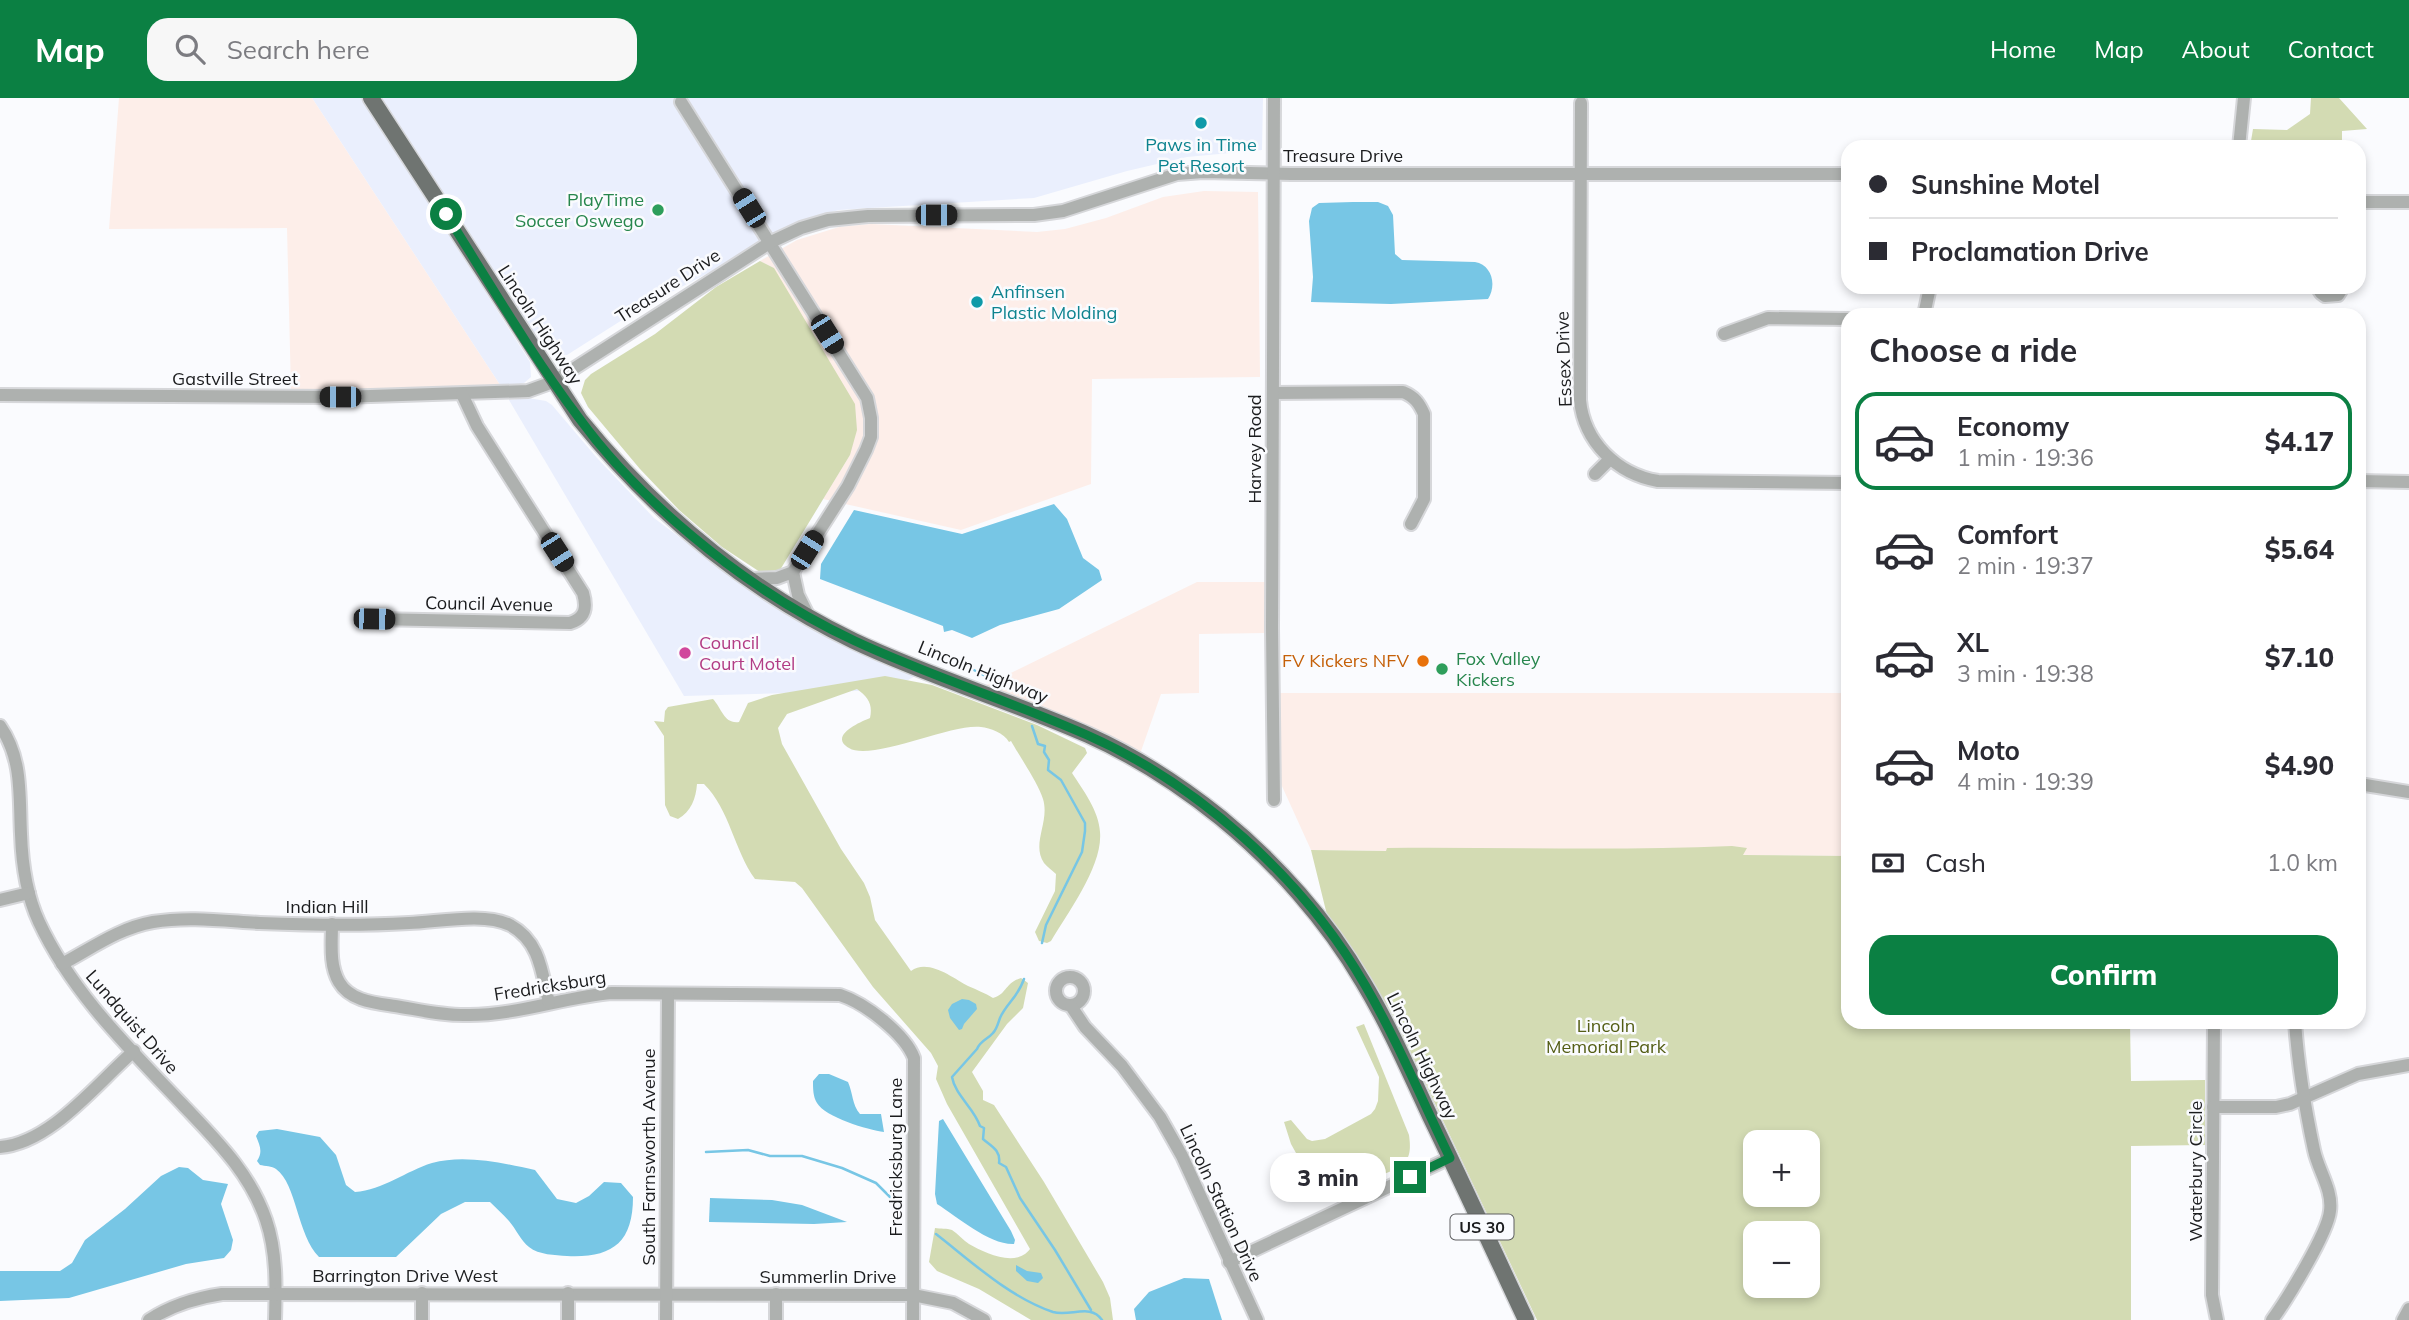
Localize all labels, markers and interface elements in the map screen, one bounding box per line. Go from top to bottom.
search box [147,18,637,81]
text: Map [35,29,105,70]
icon: search [171,30,209,68]
text: Search here [227,33,370,66]
text: Home [1990,34,2056,64]
text: Map [2094,34,2144,64]
text: About [2182,34,2250,64]
text: Contact [2288,34,2374,64]
marker: Paws in Time Pet Resort [1193,115,1209,131]
place label: Paws in Time Pet Resort [1145,133,1257,177]
street label: Treasure Drive [1283,144,1403,167]
text: Sunshine Motel [1911,168,2100,201]
car [729,185,770,231]
place label: PlayTime Soccer Oswego [515,188,644,232]
route start [430,198,462,230]
marker: PlayTime Soccer Oswego [650,202,666,218]
car [916,205,958,226]
text: Proclamation Drive [1911,235,2149,268]
street label: Treasure Drive [611,243,724,328]
street label: Lincoln Highway [493,260,588,389]
place label: Anfinsen Plastic Molding [991,280,1117,324]
marker: Anfinsen Plastic Molding [969,294,985,310]
car [807,311,848,357]
street label: Essex Drive [1550,311,1577,407]
text: Choose a ride [1869,330,2077,370]
street label: Gastville Street [172,367,298,390]
car [320,387,362,408]
street label: Harvey Road [1243,394,1266,504]
icon: car [1873,410,1936,473]
text: Economy [1957,410,2069,443]
text: $4.17 [2265,425,2334,458]
text: 1 min · 19:36 [1957,443,2094,472]
icon: car [1873,518,1936,581]
text: Comfort [1957,518,2058,551]
car [787,527,828,573]
car [537,529,578,575]
text: $5.64 [2265,533,2334,566]
text: 2 min · 19:37 [1957,551,2094,580]
street label: Council Avenue [425,591,553,616]
car [353,608,396,630]
icon: car [1873,626,1936,689]
text: XL [1957,626,1989,659]
place label: Council Court Motel [699,631,795,675]
street label: Lincoln Highway [915,635,1052,708]
text: $7.10 [2265,641,2334,674]
marker: Council Court Motel [677,645,693,661]
place label: Fox Valley Kickers [1456,647,1541,691]
place label: FV Kickers NFV [1282,649,1409,672]
marker: FV Kickers NFV [1415,653,1431,669]
text: 3 min · 19:38 [1957,659,2094,688]
marker: Fox Valley Kickers [1434,661,1450,677]
icon: car [1873,734,1936,797]
text: Moto [1957,734,2020,767]
text: $4.90 [2265,749,2334,782]
text: 4 min · 19:39 [1957,767,2094,796]
icon: cash [1869,844,1907,882]
text: Cash [1925,846,1986,879]
text: 1.0 km [2267,848,2338,877]
street label: Indian Hill [286,895,368,918]
button: Confirm [1869,935,2338,1015]
street label: Lundquist Drive [81,965,184,1078]
street label: Fredricksburg [492,965,608,1006]
street label: Lincoln Highway [1382,989,1463,1123]
park label: Lincoln Memorial Park [1546,1014,1667,1058]
street label: South Farnsworth Avenue [637,1049,660,1265]
street label: Fredricksburg Lane [884,1078,907,1236]
street label: Waterbury Circle [2184,1101,2207,1241]
street label: Lincoln Station Drive [1175,1120,1268,1285]
map controls [1743,1130,1820,1298]
button: + [1743,1130,1820,1207]
callout: 3 min [1270,1152,1386,1202]
route end [1394,1161,1426,1193]
text: 3 min [1297,1163,1359,1192]
road number: US 30 [1450,1214,1514,1240]
button: − [1743,1221,1820,1298]
street label: Barrington Drive West [312,1264,498,1287]
street label: Summerlin Drive [760,1265,896,1288]

